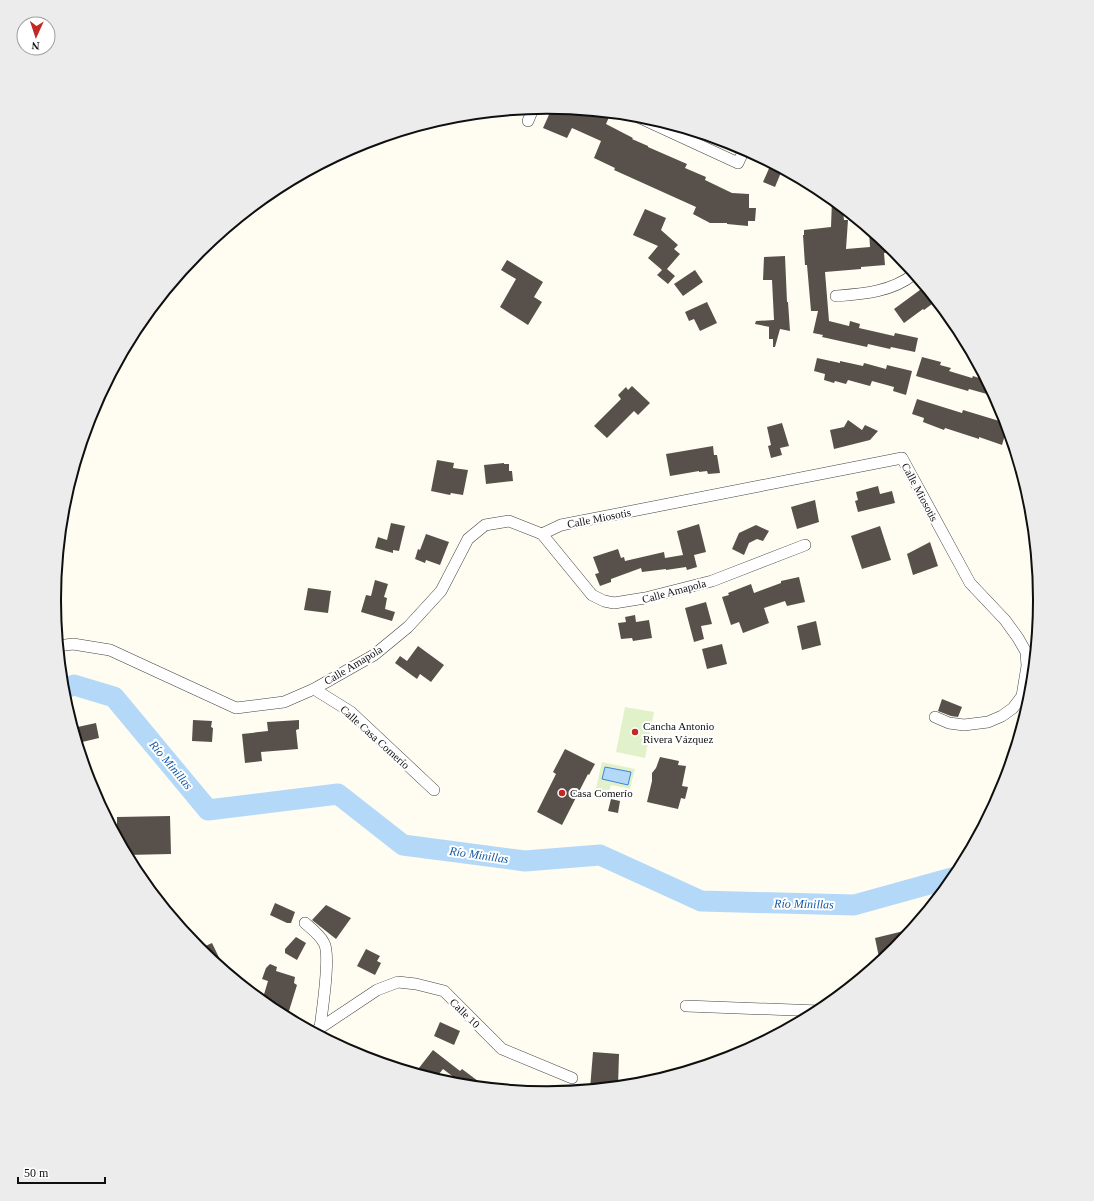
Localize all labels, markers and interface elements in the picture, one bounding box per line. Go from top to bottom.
north arrow [16,16,56,56]
text: N [31,40,40,52]
street label: Calle Miosotis [900,461,940,523]
street label: Calle Miosotis [566,506,632,530]
street label: Calle Amapola [641,577,707,605]
street label: Calle Amapola [322,643,384,687]
street label: Calle Casa Comerío [338,703,412,771]
place label: Cancha Antonio Rivera Vázquez [643,720,715,745]
marker: Cancha Antonio Rivera Vázquez [630,727,640,737]
water label: Río Minillas [146,737,196,793]
place label: Casa Comerío [570,787,633,799]
marker: Casa Comerío [557,788,567,798]
water label: Río Minillas [447,844,510,866]
water label: Río Minillas [773,896,834,912]
street label: Calle 10 [448,996,483,1031]
scale bar [18,1159,105,1185]
text: 50 m [24,1166,49,1180]

